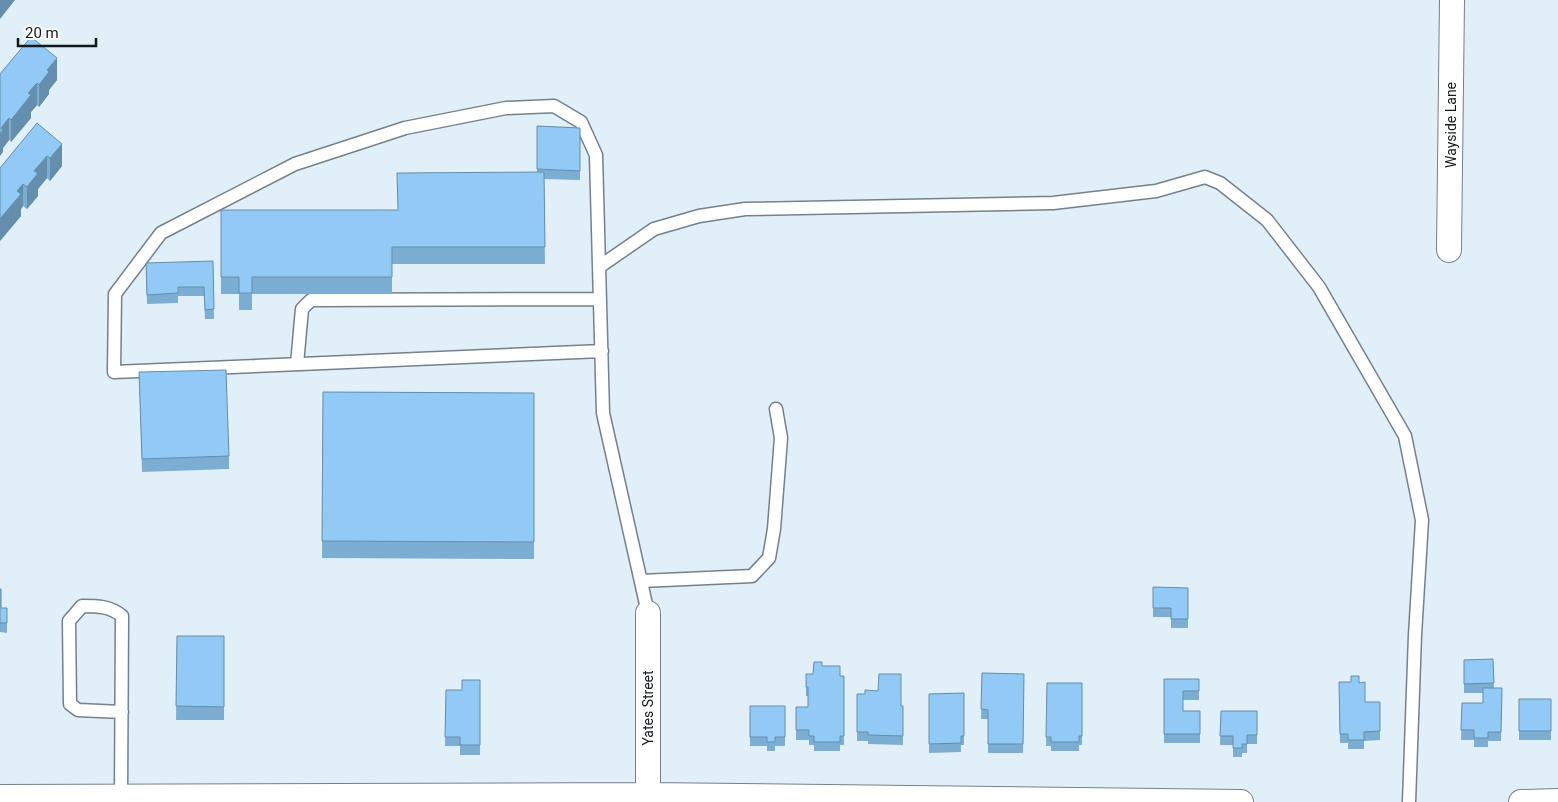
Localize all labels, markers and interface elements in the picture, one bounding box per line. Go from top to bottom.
scale bar [18,15,95,47]
text: 20 m [25,24,59,42]
street label: Wayside Lane [1443,82,1459,168]
street label: Yates Street [640,670,656,746]

